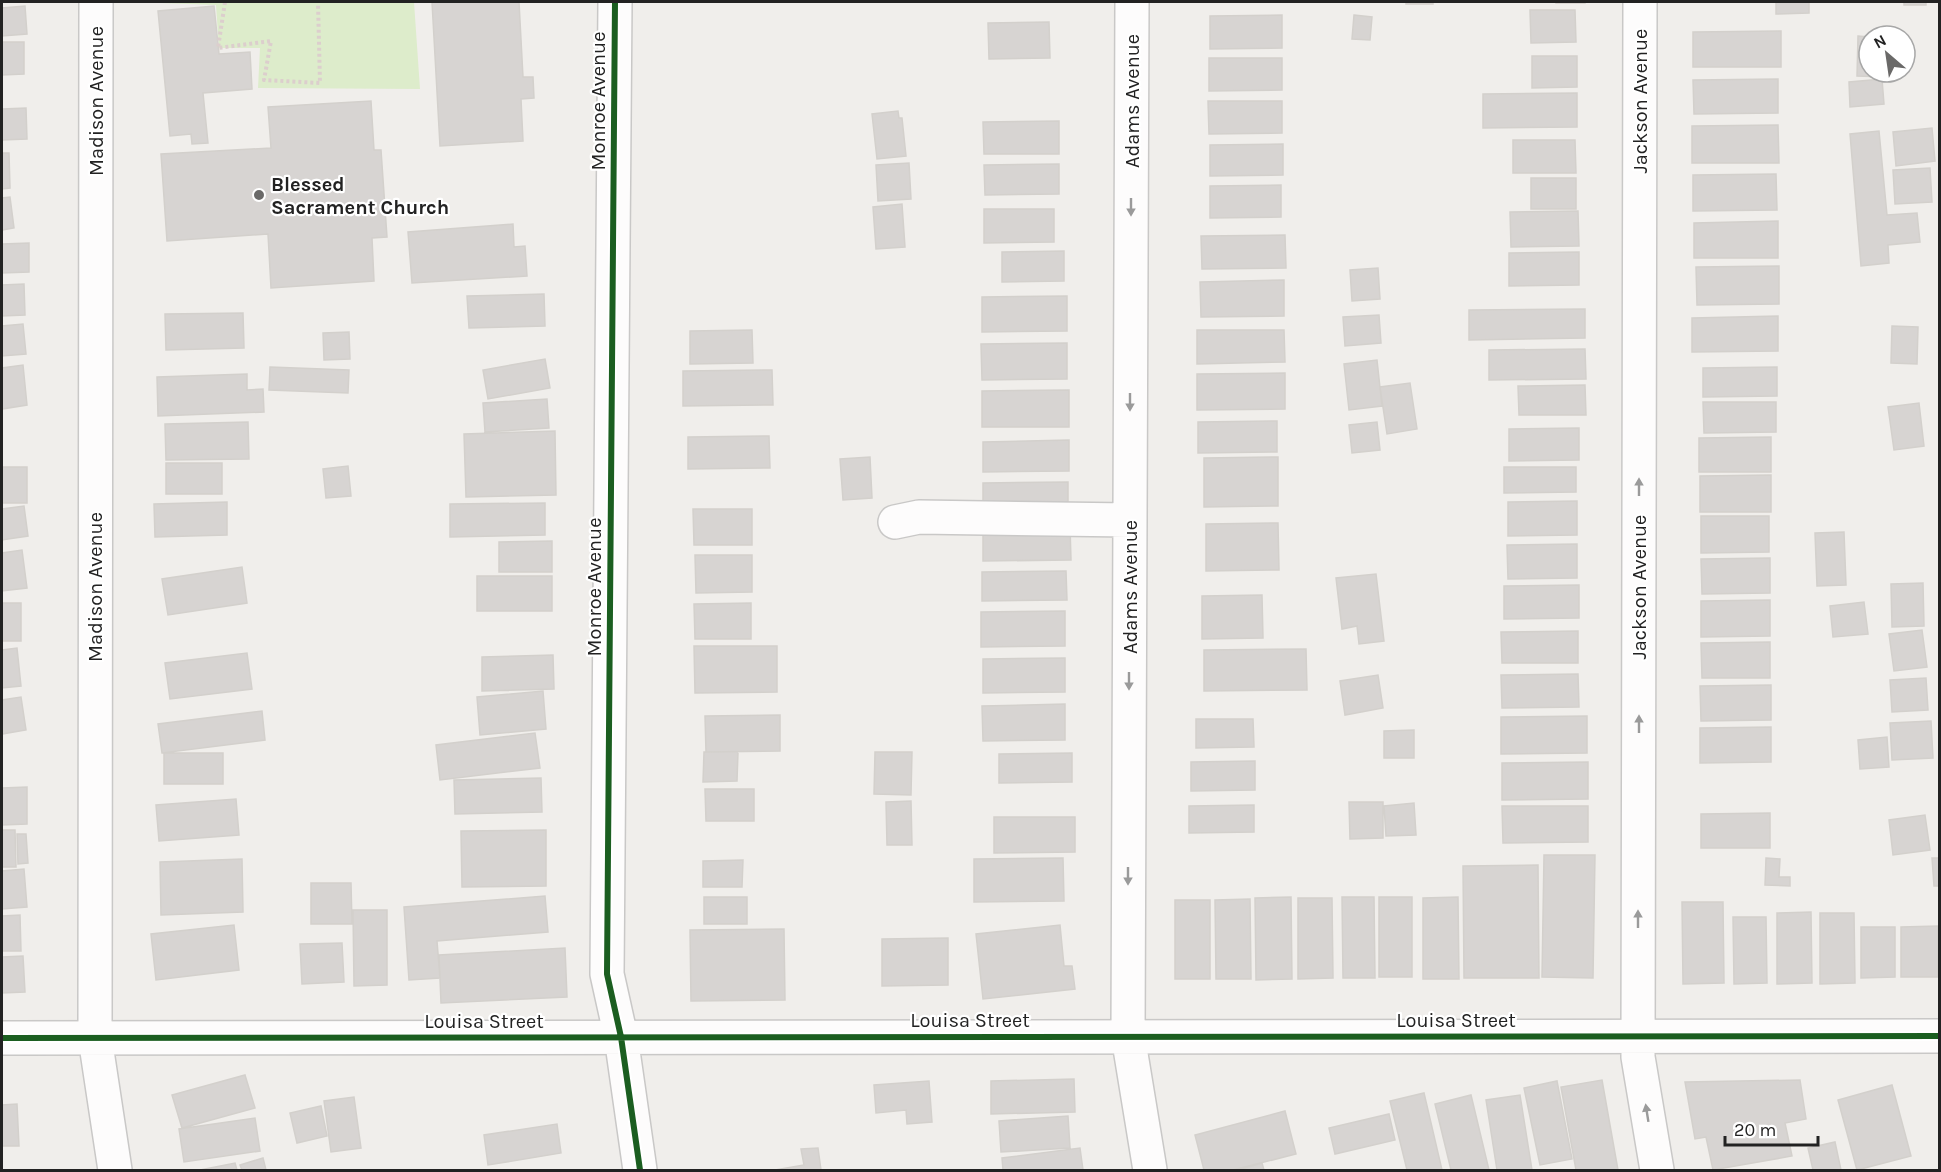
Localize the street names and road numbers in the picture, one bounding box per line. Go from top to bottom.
street label: Madison Avenue [85,26,108,176]
street label: Jackson Avenue [1629,29,1652,173]
street label: Monroe Avenue [587,32,610,170]
street label: Adams Avenue [1121,34,1144,168]
street label: Madison Avenue [84,512,107,662]
street label: Jackson Avenue [1628,515,1651,659]
street label: Monroe Avenue [583,518,606,656]
street label: Adams Avenue [1119,520,1142,654]
street label: Louisa Street [910,1009,1030,1032]
street label: Louisa Street [1396,1009,1516,1032]
street label: Louisa Street [424,1010,544,1033]

